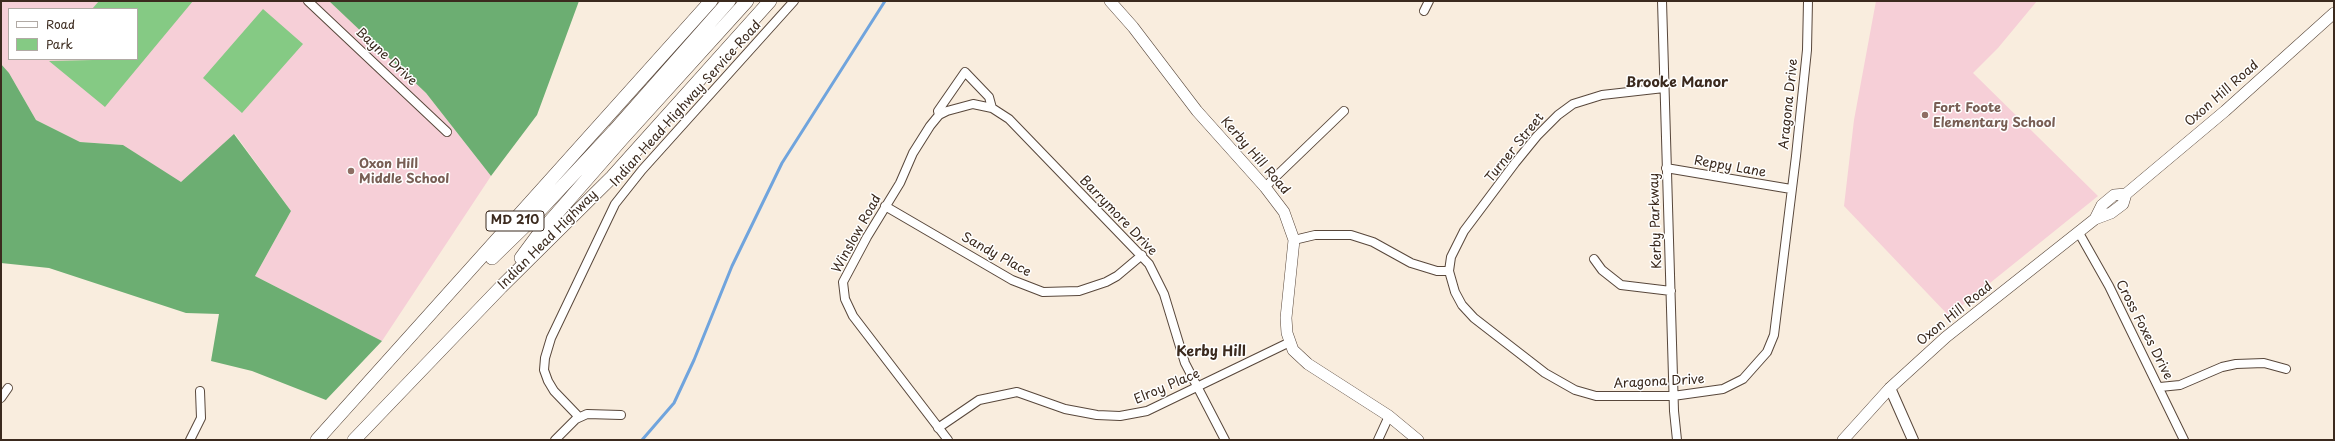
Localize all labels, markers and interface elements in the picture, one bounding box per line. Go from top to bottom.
legend [8,8,138,60]
text: Road [46,15,75,33]
street label: Indian Head Highway Service Road [607,18,765,190]
street label: Bayne Drive [352,25,420,89]
text: Park [46,35,73,53]
street label: Aragona Drive [1776,58,1802,150]
street label: Oxon Hill Road [2182,58,2262,130]
district label: Brooke Manor [1626,75,1728,91]
place label: Fort Foote Elementary School [1933,100,2055,131]
street label: Turner Street [1482,110,1548,186]
marker: Fort Foote Elementary School [1920,110,1930,120]
street label: Kerby Hill Road [1217,114,1293,198]
street label: Reppy Lane [1693,153,1767,181]
place label: Oxon Hill Middle School [359,156,449,187]
marker: Oxon Hill Middle School [346,166,356,176]
street label: Barrymore Drive [1076,173,1160,259]
street label: Kerby Parkway [1647,173,1665,269]
street label: Indian Head Highway [495,187,601,293]
street label: Winslow Road [829,192,885,276]
road number: MD 210 [486,211,544,231]
street label: Sandy Place [959,230,1033,280]
street label: Cross Foxes Drive [2112,278,2176,382]
street label: Oxon Hill Road [1914,279,1996,349]
district label: Kerby Hill [1176,344,1246,360]
street label: Elroy Place [1132,366,1202,408]
street label: Aragona Drive [1613,372,1705,392]

